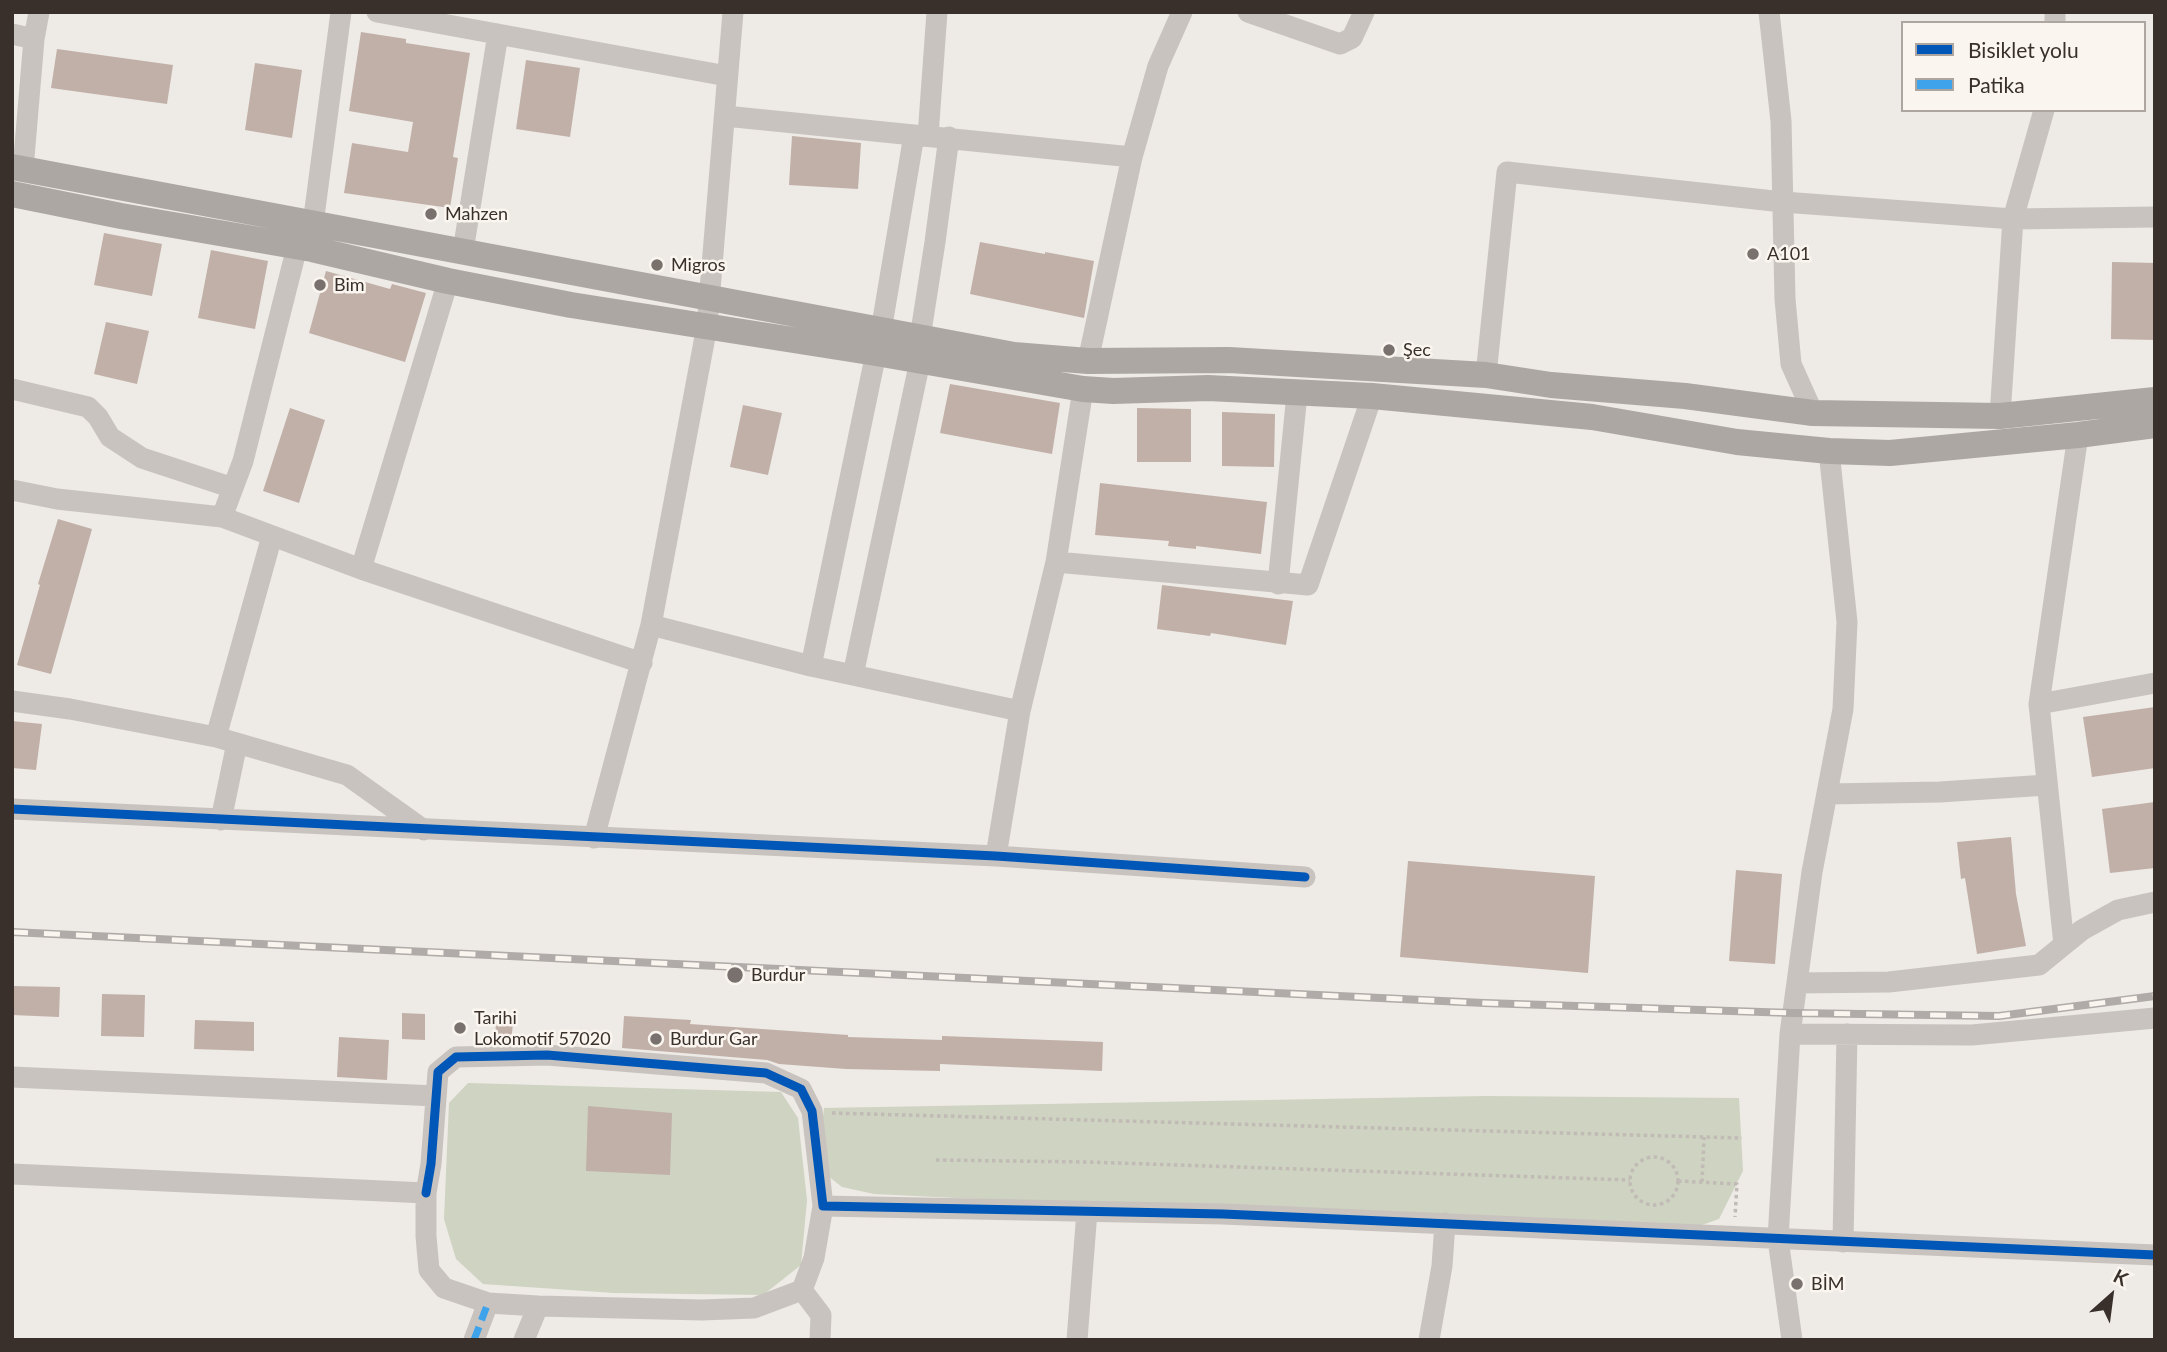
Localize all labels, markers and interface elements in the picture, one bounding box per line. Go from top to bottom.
legend [1901,21,2146,112]
text: Bisiklet yolu [1968,37,2079,62]
text: Patika [1968,72,2025,97]
place label: Mahzen [445,203,508,225]
marker: Mahzen [423,206,439,222]
place label: A101 [1767,243,1811,265]
marker: A101 [1745,246,1761,262]
place label: Migros [671,254,725,276]
marker: Migros [649,257,665,273]
place label: Bim [334,274,365,296]
marker: Bim [312,277,328,293]
place label: Şec [1403,339,1431,361]
marker: Şec [1381,342,1397,358]
place label: Burdur [751,964,805,986]
marker: Burdur [725,965,745,985]
place label: Tarihi Lokomotif 57020 [474,1007,611,1050]
marker: Tarihi Lokomotif 57020 [452,1020,468,1036]
place label: Burdur Gar [670,1028,758,1050]
marker: Burdur Gar [648,1031,664,1047]
north arrow [2076,1261,2146,1331]
text: K [2110,1264,2132,1290]
place label: BİM [1811,1273,1844,1295]
marker: BİM [1789,1276,1805,1292]

